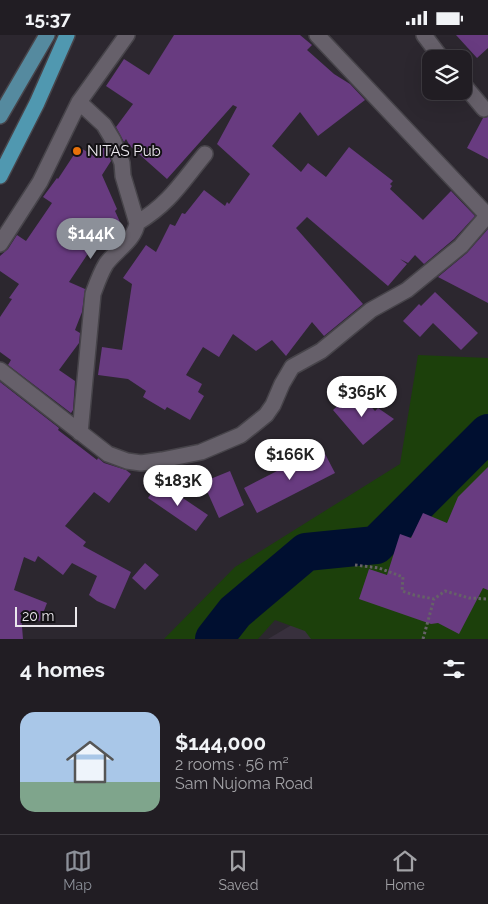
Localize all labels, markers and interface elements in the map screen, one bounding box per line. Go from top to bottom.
text: 15:37 [25,7,71,29]
map controls [422,50,472,100]
button: layers [422,50,472,100]
place label: NITAS Pub [87,142,161,160]
marker: NITAS Pub [71,145,83,157]
pin: $144K [56,217,126,260]
text: $144K [67,224,115,243]
pin: $365K [327,375,397,418]
text: $365K [338,382,386,401]
pin: $166K [255,439,325,481]
text: $166K [266,445,314,464]
pin: $183K [143,465,213,507]
text: $183K [154,471,202,490]
scale bar [15,604,78,627]
text: 20 m [22,608,54,624]
icon: filters [440,655,468,683]
text: 4 homes [20,657,105,682]
text: $144,000 [175,730,266,755]
icon: home [60,732,120,792]
text: 2 rooms · 56 m² [175,755,289,774]
text: Sam Nujoma Road [175,774,313,793]
tab: Map [63,847,92,893]
tab: Saved [218,847,258,893]
tab: Home [385,847,425,893]

